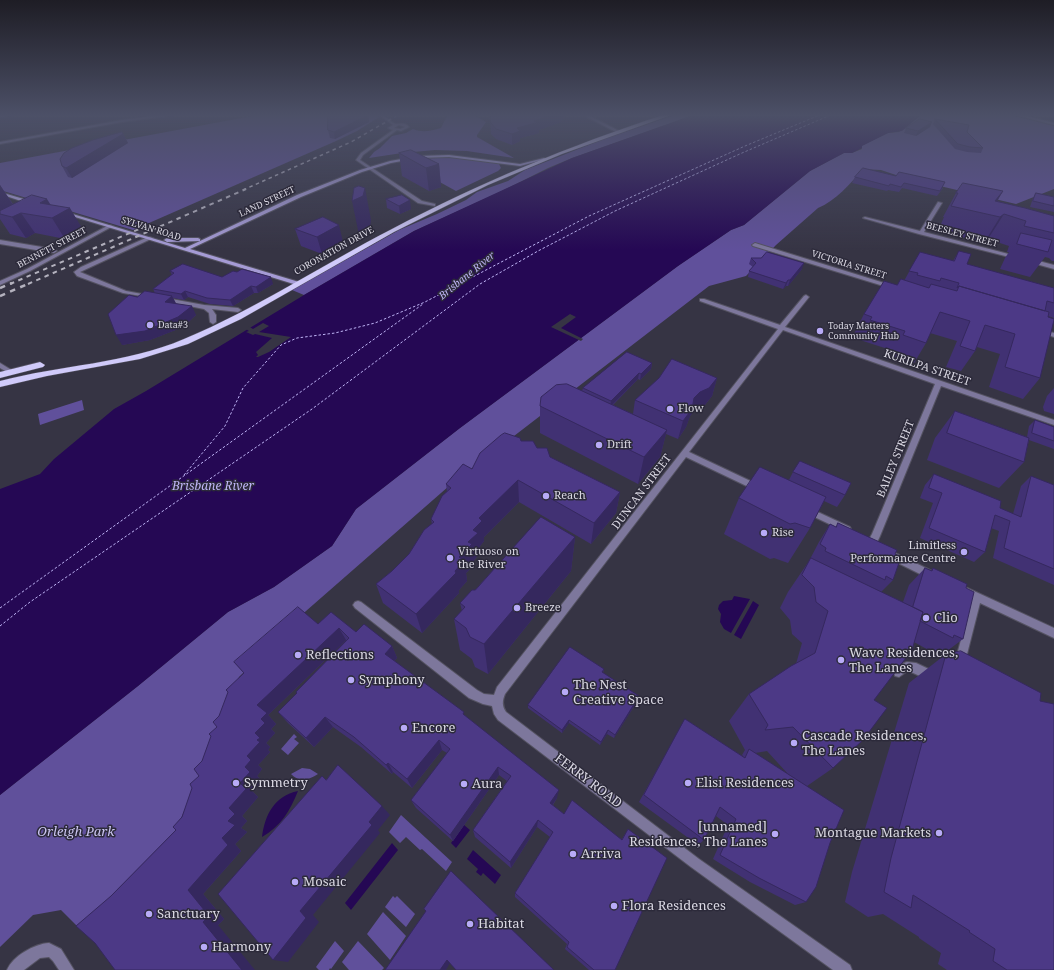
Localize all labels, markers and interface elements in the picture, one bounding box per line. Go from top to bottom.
street label: LAND STREET [237,184,297,220]
street label: SYLVAN ROAD [120,215,182,243]
street label: BEESLEY STREET [925,220,999,250]
street label: BENNETT STREET [15,225,89,271]
street label: CORONATION DRIVE [292,225,376,277]
street label: VICTORIA STREET [810,248,888,282]
water label: Brisbane River [437,250,497,302]
marker: Data#3 [145,320,155,330]
place label: Data#3 [158,320,188,330]
place label: Today Matters Community Hub [828,321,899,342]
marker: Today Matters Community Hub [815,326,825,336]
street label: KURILPA STREET [882,347,972,389]
place label: Flow [678,402,704,416]
marker: Flow [665,404,675,414]
street label: BAILEY STREET [874,418,918,500]
place label: Drift [607,438,632,452]
marker: Drift [594,440,604,450]
street label: DUNCAN STREET [610,452,674,532]
water label: Brisbane River [172,480,254,494]
place label: Reach [554,489,586,503]
marker: Reach [541,491,551,501]
place label: Rise [772,526,794,540]
marker: Rise [759,528,769,538]
place label: Limitless Performance Centre [850,539,956,565]
place label: Virtuoso on the River [458,545,519,571]
marker: Limitless Performance Centre [959,547,969,557]
marker: Virtuoso on the River [445,553,455,563]
place label: Breeze [525,601,561,615]
marker: Breeze [512,603,522,613]
place label: Clio [934,610,958,626]
marker: Clio [921,613,931,623]
place label: Wave Residences, The Lanes [849,645,958,676]
place label: Reflections [306,647,374,663]
marker: Reflections [293,650,303,660]
marker: Wave Residences, The Lanes [836,655,846,665]
place label: Symphony [359,672,425,688]
marker: Symphony [346,675,356,685]
place label: The Nest Creative Space [573,677,664,708]
marker: The Nest Creative Space [560,687,570,697]
place label: Encore [412,720,455,736]
marker: Encore [399,723,409,733]
place label: Cascade Residences, The Lanes [802,728,926,759]
marker: Cascade Residences, The Lanes [789,738,799,748]
street label: FERRY ROAD [551,751,625,811]
place label: Symmetry [244,775,308,791]
place label: Elisi Residences [696,775,794,791]
place label: Aura [472,776,502,792]
marker: Symmetry [231,778,241,788]
marker: Elisi Residences [683,778,693,788]
marker: Aura [459,779,469,789]
place label: [unnamed] Residences, The Lanes [629,819,767,850]
park label: Orleigh Park [37,824,115,840]
place label: Montague Markets [815,825,931,841]
marker: Montague Markets [934,828,944,838]
marker: [unnamed] Residences, The Lanes [770,829,780,839]
place label: Arriva [581,846,621,862]
marker: Arriva [568,849,578,859]
place label: Mosaic [303,874,346,890]
marker: Mosaic [290,877,300,887]
place label: Flora Residences [622,898,726,914]
marker: Flora Residences [609,901,619,911]
place label: Sanctuary [157,906,220,922]
marker: Sanctuary [144,909,154,919]
place label: Habitat [478,916,524,932]
marker: Habitat [465,919,475,929]
place label: Harmony [212,939,271,955]
marker: Harmony [199,942,209,952]

